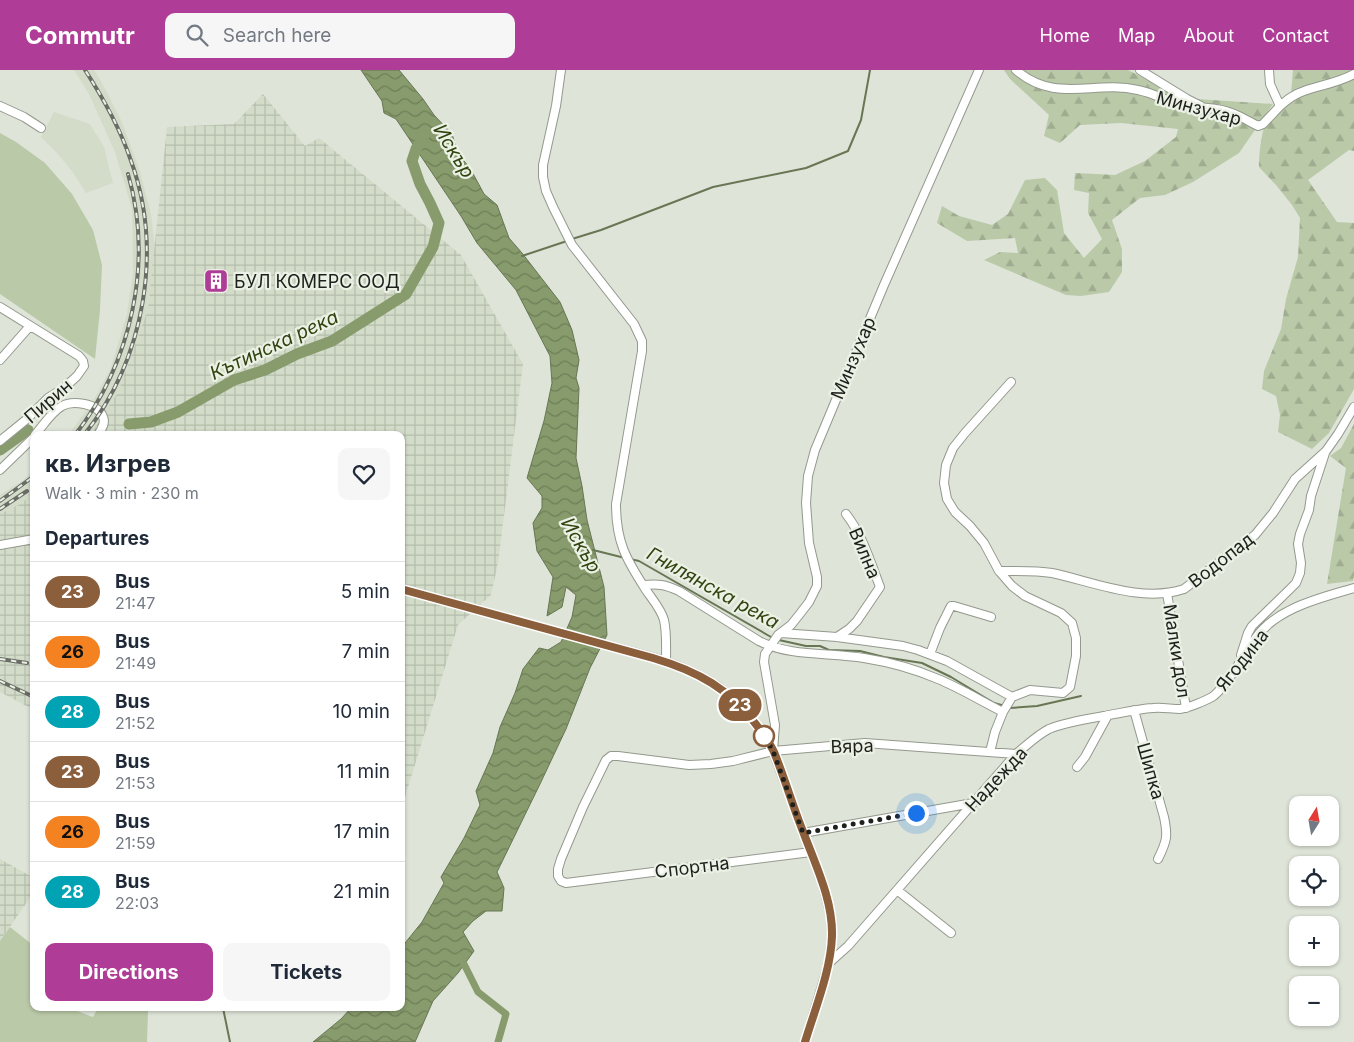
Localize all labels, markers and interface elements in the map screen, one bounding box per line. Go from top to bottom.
search box [165,13,515,58]
text: Commutr [25,21,135,50]
icon: search [183,21,211,49]
text: Search here [223,24,331,47]
text: Home [1040,25,1090,46]
text: Map [1118,25,1155,46]
text: About [1183,25,1234,46]
text: Contact [1262,25,1329,46]
street label: Минзухар [1154,87,1244,129]
water label: Искър [429,120,479,182]
building icon: БУЛ КОМЕРС ООД [203,268,229,294]
place label: БУЛ КОМЕРС ООД [234,271,400,292]
water label: Кътинска река [206,305,342,385]
street label: Минзухар [826,314,880,402]
street label: Пирин [20,375,76,427]
button: heart [338,448,390,500]
text: кв. Изгрев [45,449,171,478]
text: Walk · 3 min · 230 m [45,483,199,503]
water label: Искър [556,514,606,576]
street label: Вилна [845,524,885,582]
text: Departures [45,527,149,550]
street label: Водопад [1184,528,1258,592]
water label: Гнилянска река [643,542,783,634]
text: Bus [115,570,150,593]
text: 5 min [341,580,390,603]
text: 23 [61,581,84,602]
text: 21:47 [115,593,155,613]
street label: Малки дол [1159,603,1195,699]
street label: Ягодина [1211,625,1273,695]
text: Bus [115,630,150,653]
text: 7 min [341,640,390,663]
text: 26 [61,641,84,662]
text: 21:49 [115,653,156,673]
line badge: 23 [718,689,762,721]
text: Bus [115,690,150,713]
text: 23 [729,694,751,715]
text: 10 min [332,700,390,723]
text: 28 [61,701,84,722]
text: 21:52 [115,713,155,733]
unlabelled marker [753,725,775,747]
street label: Вяра [830,735,874,757]
street label: Шипка [1133,740,1169,802]
street label: Надежда [961,742,1031,816]
text: Bus [115,750,150,773]
text: 11 min [337,760,390,783]
text: 23 [61,761,84,782]
text: 21:53 [115,773,155,793]
north arrow [1289,796,1339,846]
map controls [1289,796,1339,1026]
your location [904,801,929,826]
text: Bus [115,810,150,833]
text: 17 min [334,820,390,843]
text: 26 [61,821,84,842]
text: 21:59 [115,833,156,853]
street label: Спортна [654,852,730,882]
button: locate [1289,856,1339,906]
text: Bus [115,870,150,893]
text: 21 min [333,880,390,903]
text: 28 [61,881,84,902]
text: 22:03 [115,893,159,913]
button: + [1289,916,1339,966]
button: Directions [45,943,213,1001]
button: Tickets [223,943,390,1001]
button: − [1289,976,1339,1026]

